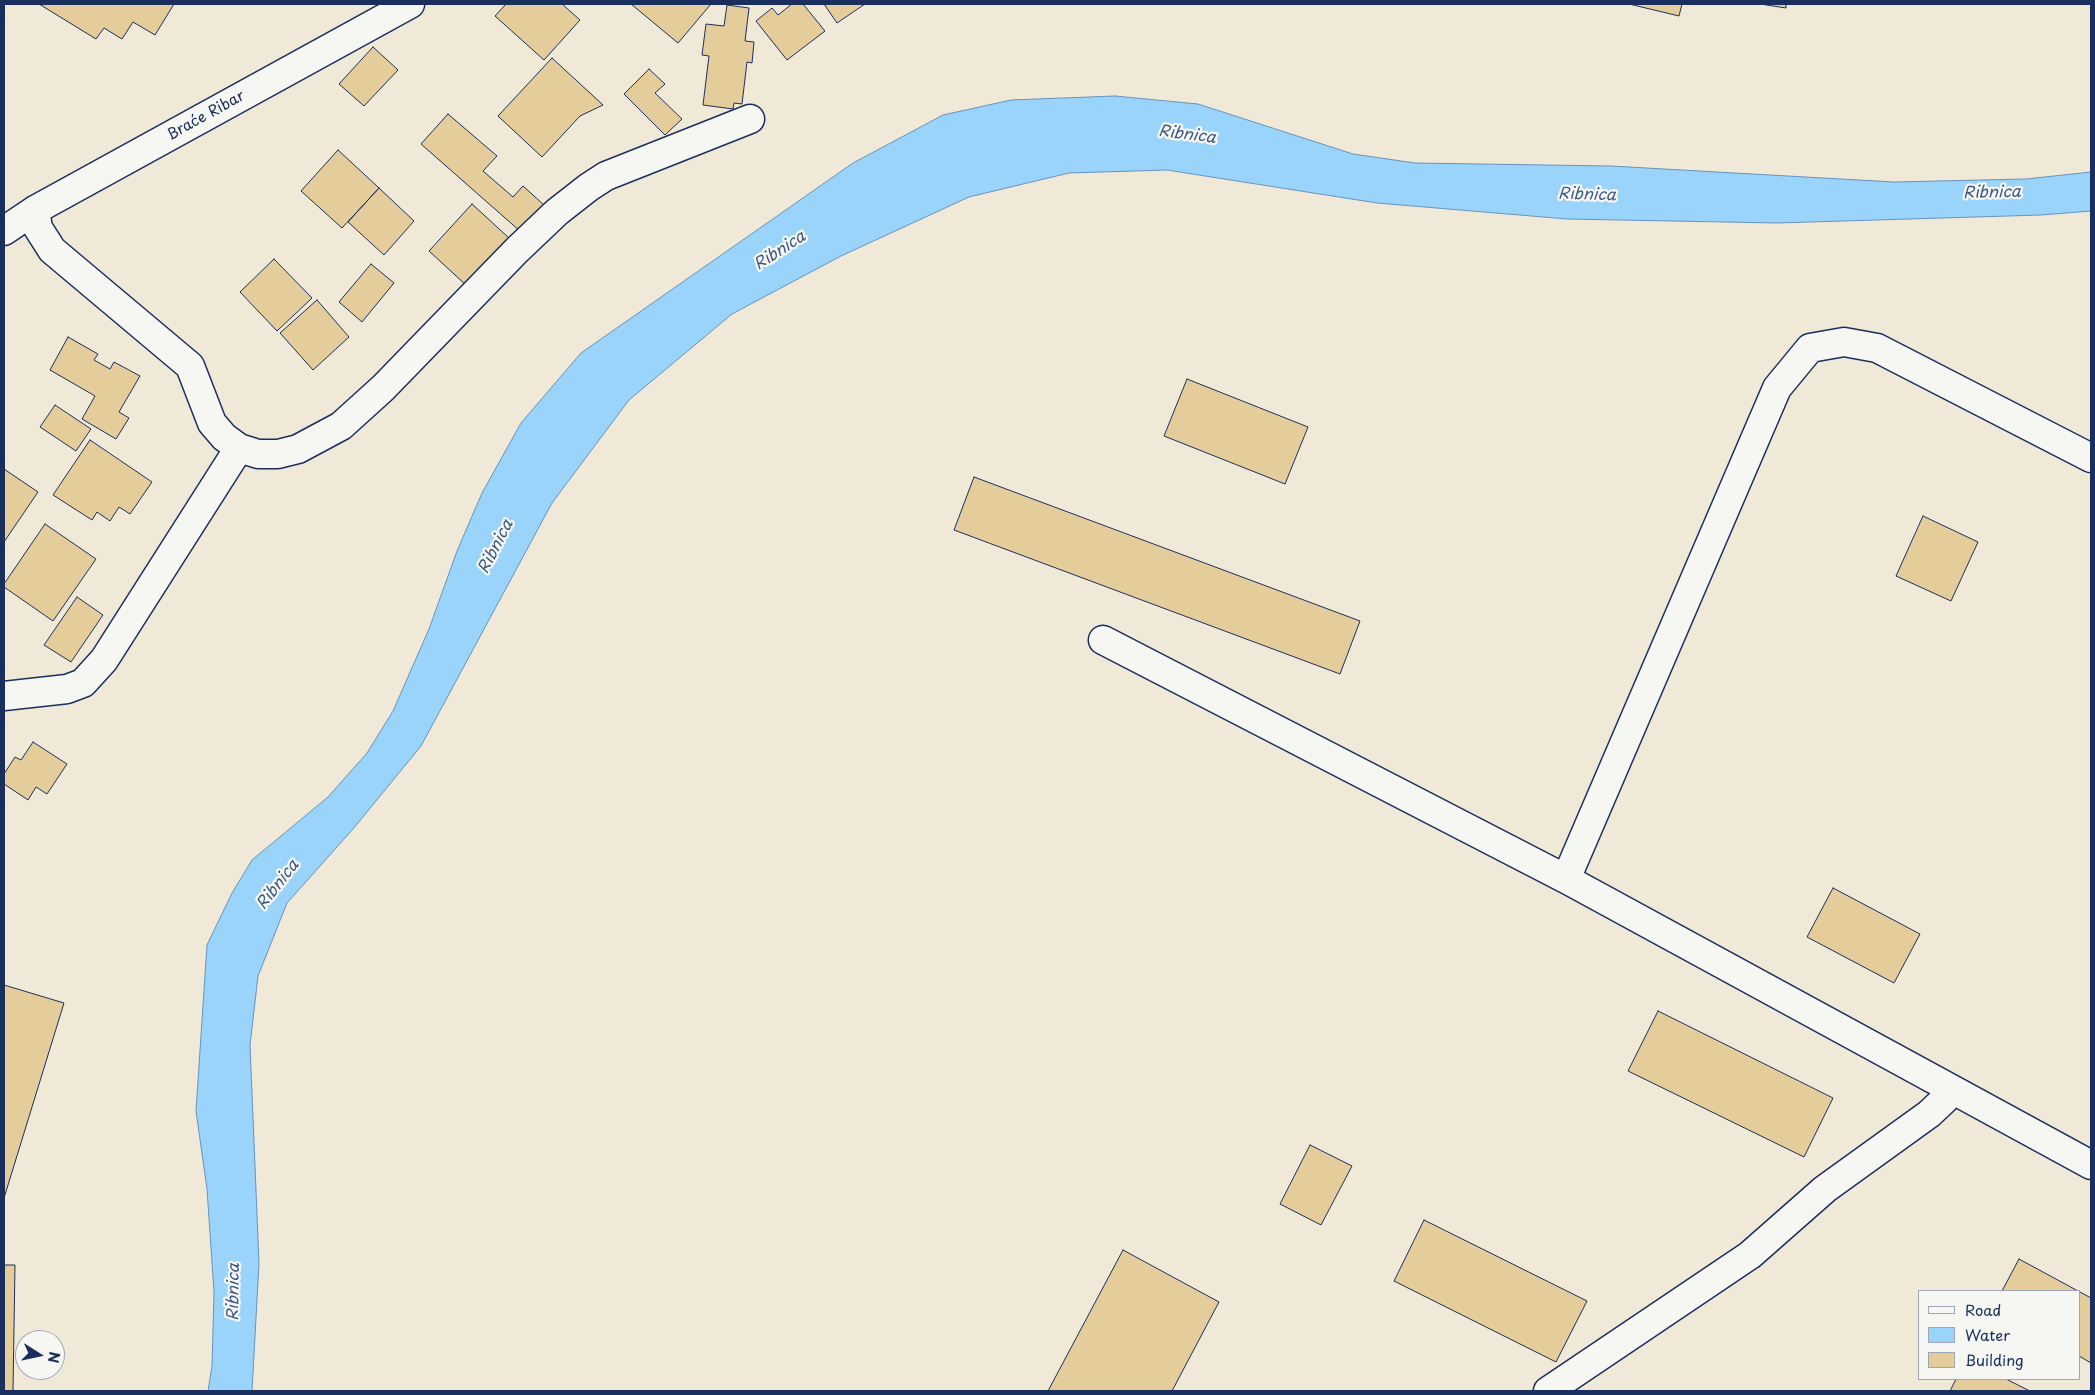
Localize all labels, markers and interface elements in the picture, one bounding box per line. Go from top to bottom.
street label: Braće Ribar [164,87,248,145]
water label: Ribnica [1157,122,1217,148]
water label: Ribnica [1963,183,2021,203]
water label: Ribnica [1558,184,1616,206]
water label: Ribnica [751,227,809,275]
water label: Ribnica [474,517,518,577]
water label: Ribnica [253,856,303,914]
water label: Ribnica [224,1263,244,1321]
legend [1918,1290,2080,1380]
text: Road [1965,1298,2001,1321]
text: Water [1965,1323,2010,1346]
north arrow [15,1330,65,1380]
text: Building [1965,1348,2024,1371]
text: N [43,1350,66,1365]

